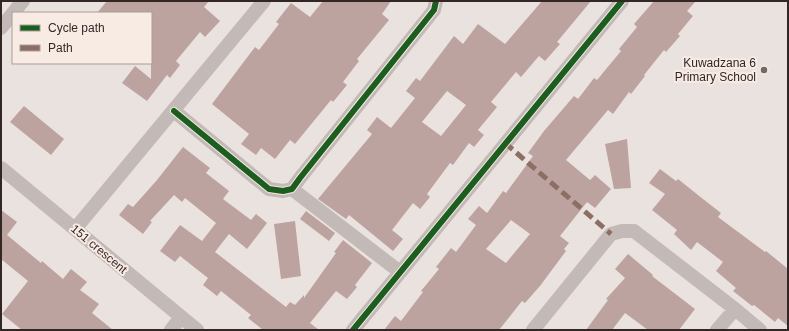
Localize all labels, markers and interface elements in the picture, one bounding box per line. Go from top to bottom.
legend [12,12,152,64]
text: Cycle path [48,21,105,35]
text: Path [48,41,73,55]
place label: Kuwadzana 6 Primary School [675,56,756,84]
marker: Kuwadzana 6 Primary School [759,65,769,75]
street label: 151 crescent [68,222,130,277]

